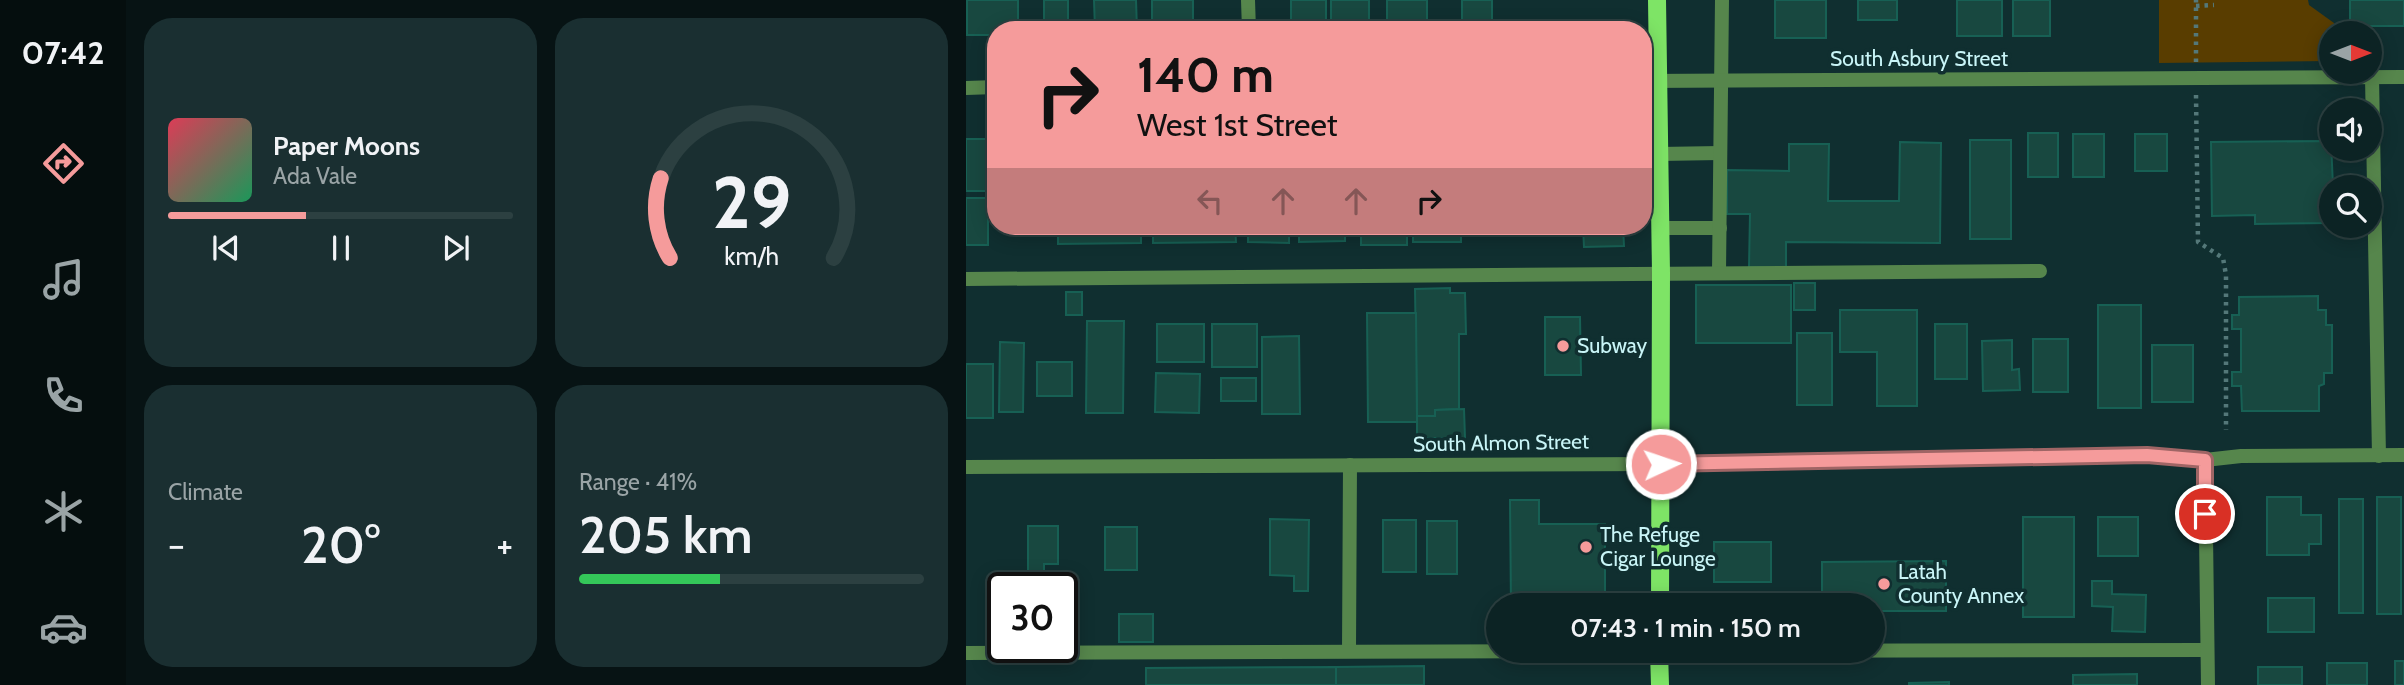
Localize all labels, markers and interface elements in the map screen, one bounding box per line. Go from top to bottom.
north arrow [2319,21,2382,84]
map controls [2319,21,2382,238]
text: 07:42 [22,33,104,72]
text: 140 m [1137,45,1274,104]
street label: South Asbury Street [1830,46,2008,71]
icon: right [1022,49,1113,140]
button: sound [2319,98,2382,161]
text: West 1st Street [1137,105,1338,144]
text: Paper Moons [273,130,420,162]
icon: directions [39,139,88,188]
text: 29 [712,159,791,247]
text: Ada Vale [273,162,357,190]
button: search [2319,175,2382,238]
icon: left [1191,182,1229,220]
icon: ahead [1264,182,1302,220]
icon: ahead [1337,182,1375,220]
icon: right [1410,182,1448,220]
icon: previous [207,229,245,267]
icon: pause [322,229,360,267]
icon: next [437,229,475,267]
text: km/h [724,241,779,271]
icon: music [39,255,88,304]
place label: Subway [1577,333,1647,358]
marker: Subway [1555,338,1571,354]
icon: phone [39,371,88,420]
position arrow [1624,427,1698,501]
street label: South Almon Street [1413,428,1589,457]
text: Range · 41% [579,468,697,496]
text: Climate [168,478,243,506]
pin [2175,484,2235,544]
icon: climate [39,487,88,536]
icon: arrive [2186,495,2224,533]
text: 205 km [579,503,753,566]
text: 20° [301,513,380,576]
text: − [168,521,185,568]
text: + [496,521,513,568]
place label: The Refuge Cigar Lounge [1600,522,1716,571]
marker: The Refuge Cigar Lounge [1578,539,1594,555]
place label: Latah County Annex [1898,559,2024,608]
speed limit sign: 30 [987,572,1078,663]
marker: Latah County Annex [1876,576,1892,592]
icon: car [39,603,88,652]
text: 07:43 · 1 min · 150 m [1570,612,1801,644]

